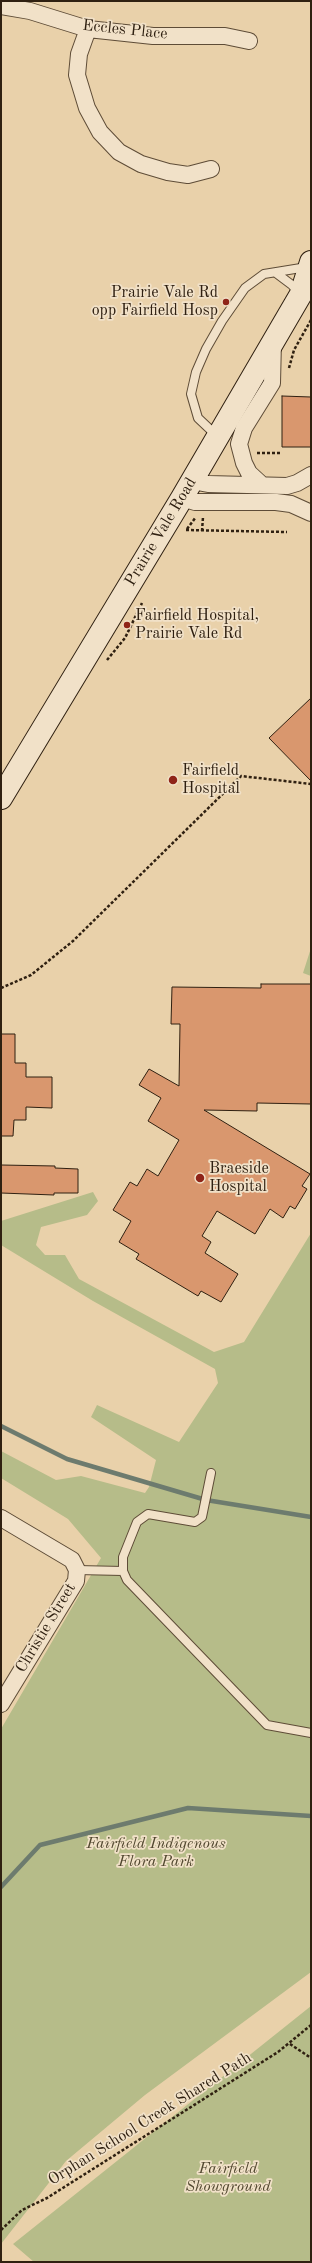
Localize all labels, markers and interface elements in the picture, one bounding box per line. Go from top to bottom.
street label: Eccles Place [81,16,169,44]
place label: Prairie Vale Rd opp Fairfield Hosp [92,283,218,321]
marker: Prairie Vale Rd opp Fairfield Hosp [221,297,231,307]
street label: Prairie Vale Road [121,474,201,590]
place label: Fairfield Hospital, Prairie Vale Rd [135,606,259,644]
marker: Fairfield Hospital, Prairie Vale Rd [122,620,132,630]
place label: Fairfield Hospital [182,761,240,799]
marker: Fairfield Hospital [167,774,179,786]
place label: Braeside Hospital [209,1159,269,1197]
marker: Braeside Hospital [194,1172,206,1184]
street label: Christie Street [12,1580,80,1676]
park label: Fairfield Indigenous Flora Park [86,1834,226,1872]
street label: Orphan School Creek Shared Path [45,2048,255,2190]
park label: Fairfield Showground [185,2159,271,2197]

